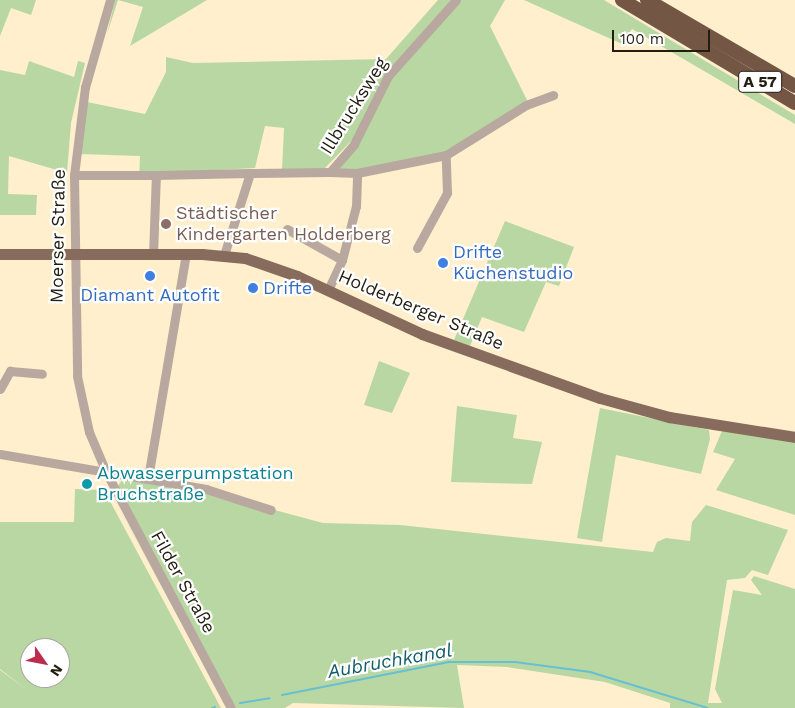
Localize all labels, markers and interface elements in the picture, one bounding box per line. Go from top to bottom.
scale bar [615,20,712,52]
text: 100 m [620,30,664,48]
street label: Illbrucksweg [316,54,392,158]
road number: A 57 [738,68,782,95]
street label: Moerser Straße [46,169,70,303]
place label: Städtischer Kindergarten Holderberg [176,203,391,245]
marker: Städtischer Kindergarten Holderberg [160,218,172,230]
place label: Drifte Küchenstudio [453,242,573,284]
marker: Drifte Küchenstudio [437,257,449,269]
street label: Holderberger Straße [335,265,507,355]
marker: Diamant Autofit [144,270,156,282]
place label: Drifte [263,277,312,299]
marker: Drifte [247,282,259,294]
place label: Diamant Autofit [80,284,220,306]
place label: Abwasserpumpstation Bruchstraße [97,463,294,506]
marker: Abwasserpumpstation Bruchstraße [81,478,93,490]
street label: Filder Straße [146,527,220,637]
north arrow [20,638,70,688]
water label: Aubruchkanal [326,639,454,683]
text: N [47,662,66,679]

